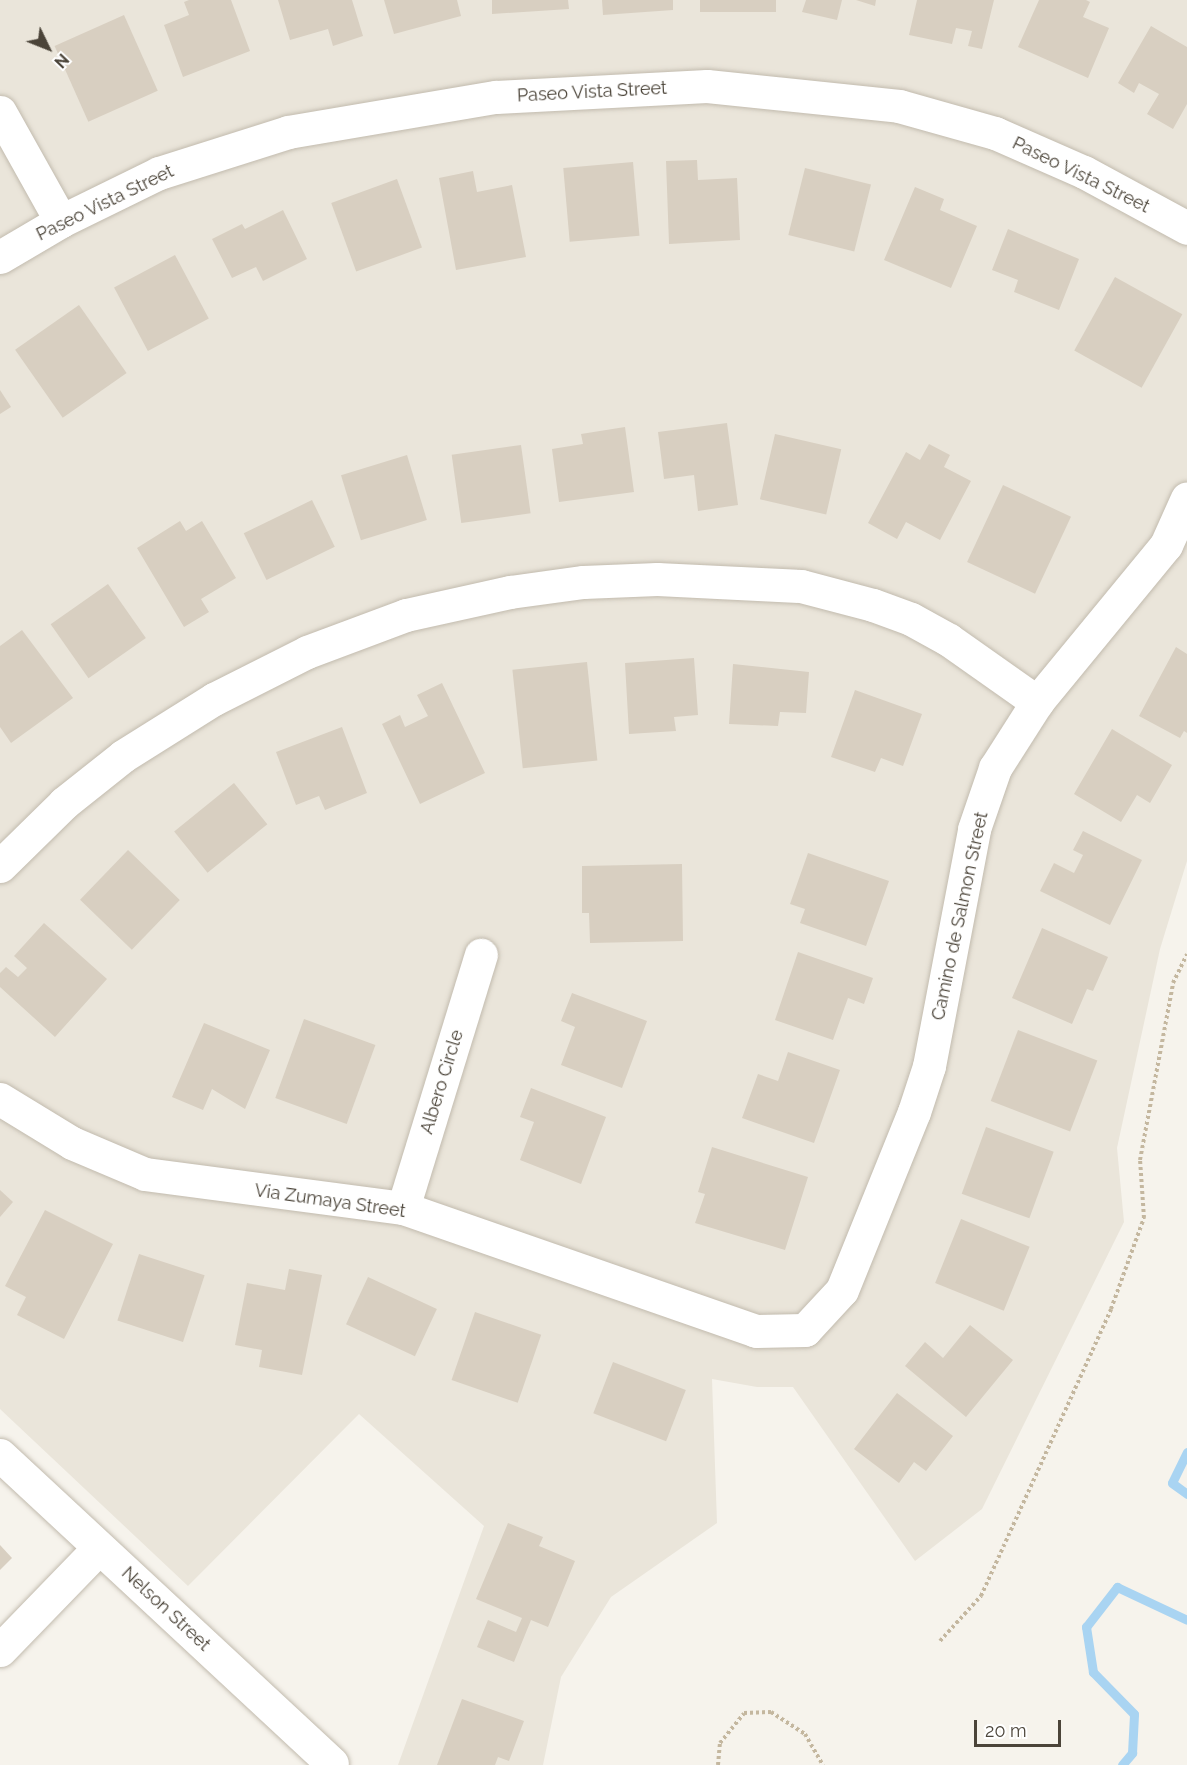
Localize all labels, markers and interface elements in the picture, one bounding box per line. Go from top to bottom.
north arrow [18,18,78,78]
text: N [50,50,73,72]
street label: Paseo Vista Street [516,77,668,107]
street label: Paseo Vista Street [1009,132,1153,218]
street label: Paseo Vista Street [33,160,177,246]
street label: Camino de Salmon Street [927,810,993,1022]
street label: Albero Circle [416,1027,468,1137]
street label: Via Zumaya Street [253,1180,407,1222]
street label: Nelson Street [117,1562,215,1656]
scale bar [977,1708,1064,1746]
text: 20 m [985,1720,1027,1741]

